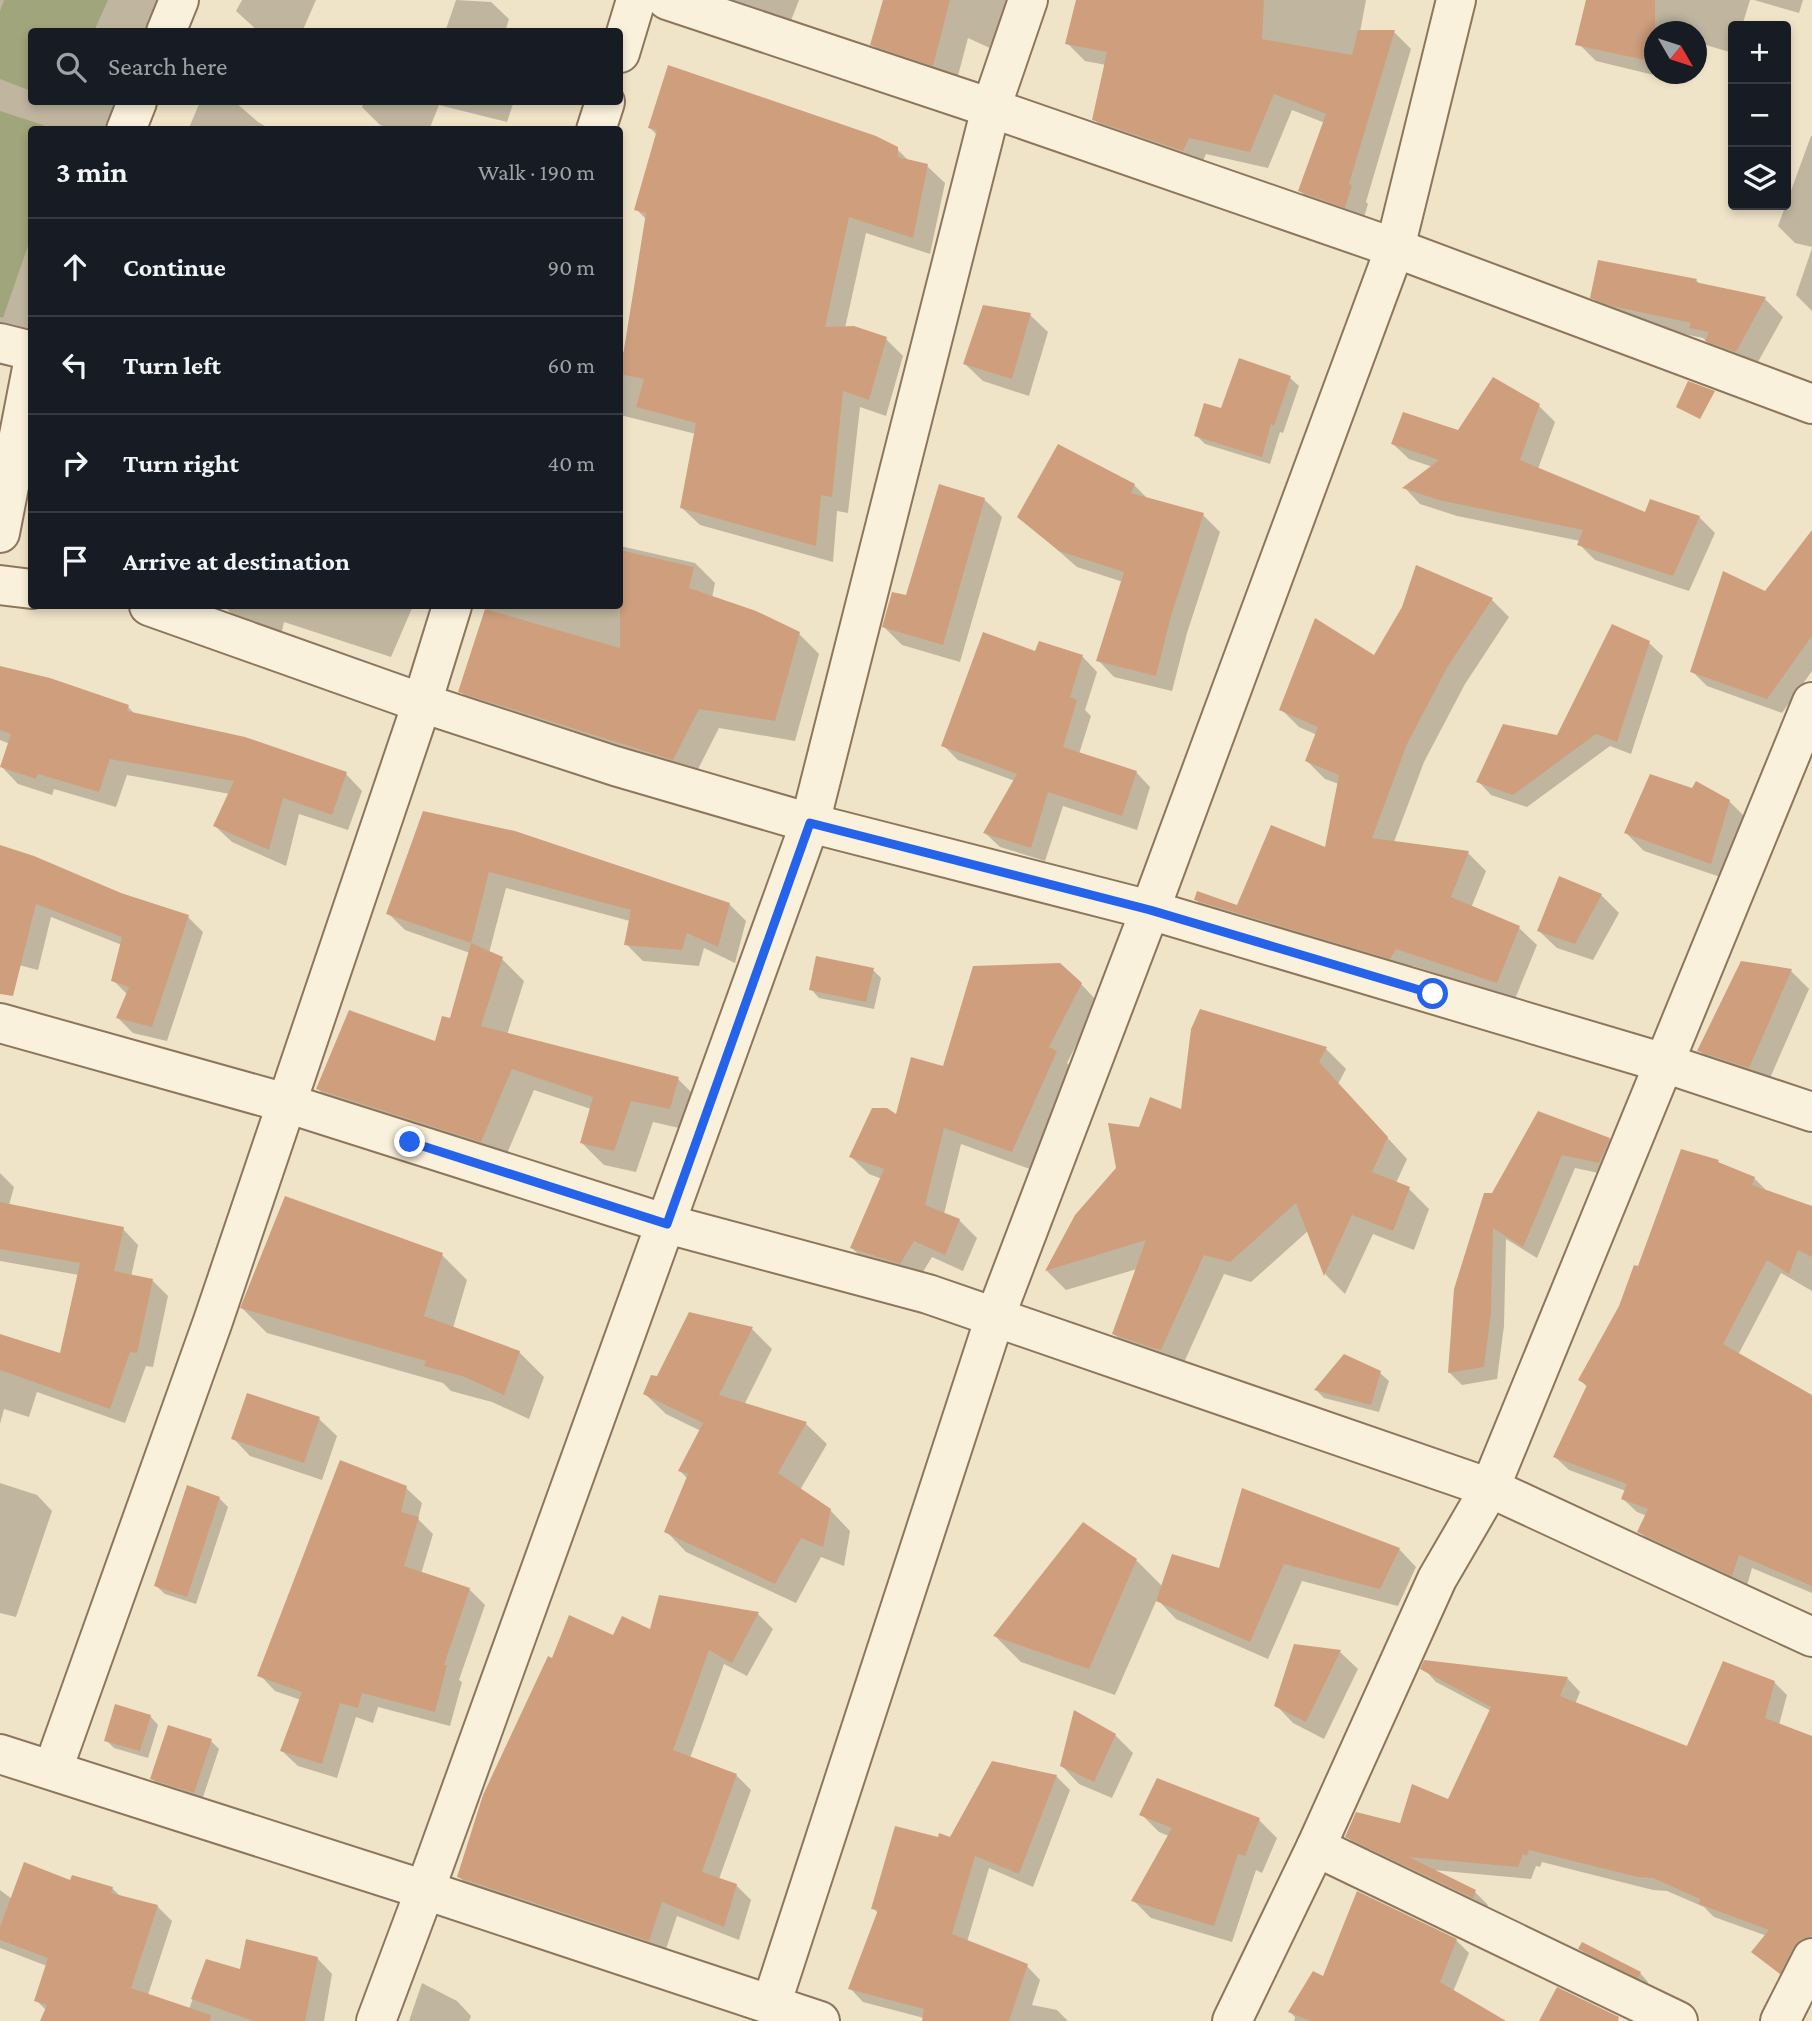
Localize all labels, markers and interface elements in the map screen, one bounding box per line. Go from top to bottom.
north arrow [1644,21,1707,84]
map controls [1728,21,1791,210]
button: + [1728,21,1791,84]
search box [28,28,623,105]
icon: search [52,48,90,86]
text: Search here [108,52,227,81]
button: − [1728,84,1791,147]
button: layers [1728,147,1791,210]
text: 3 min [56,155,128,188]
text: Walk · 190 m [478,159,595,185]
icon: ahead [56,248,94,286]
text: Continue [123,253,226,282]
text: 90 m [548,254,595,280]
icon: left [56,346,94,384]
text: Turn left [123,351,221,380]
text: 60 m [548,352,595,378]
icon: right [56,444,94,482]
text: Turn right [123,449,239,478]
text: 40 m [547,450,595,476]
icon: arrive [56,542,94,580]
text: Arrive at destination [123,547,350,576]
route start [1417,978,1448,1009]
route end [394,1126,425,1157]

